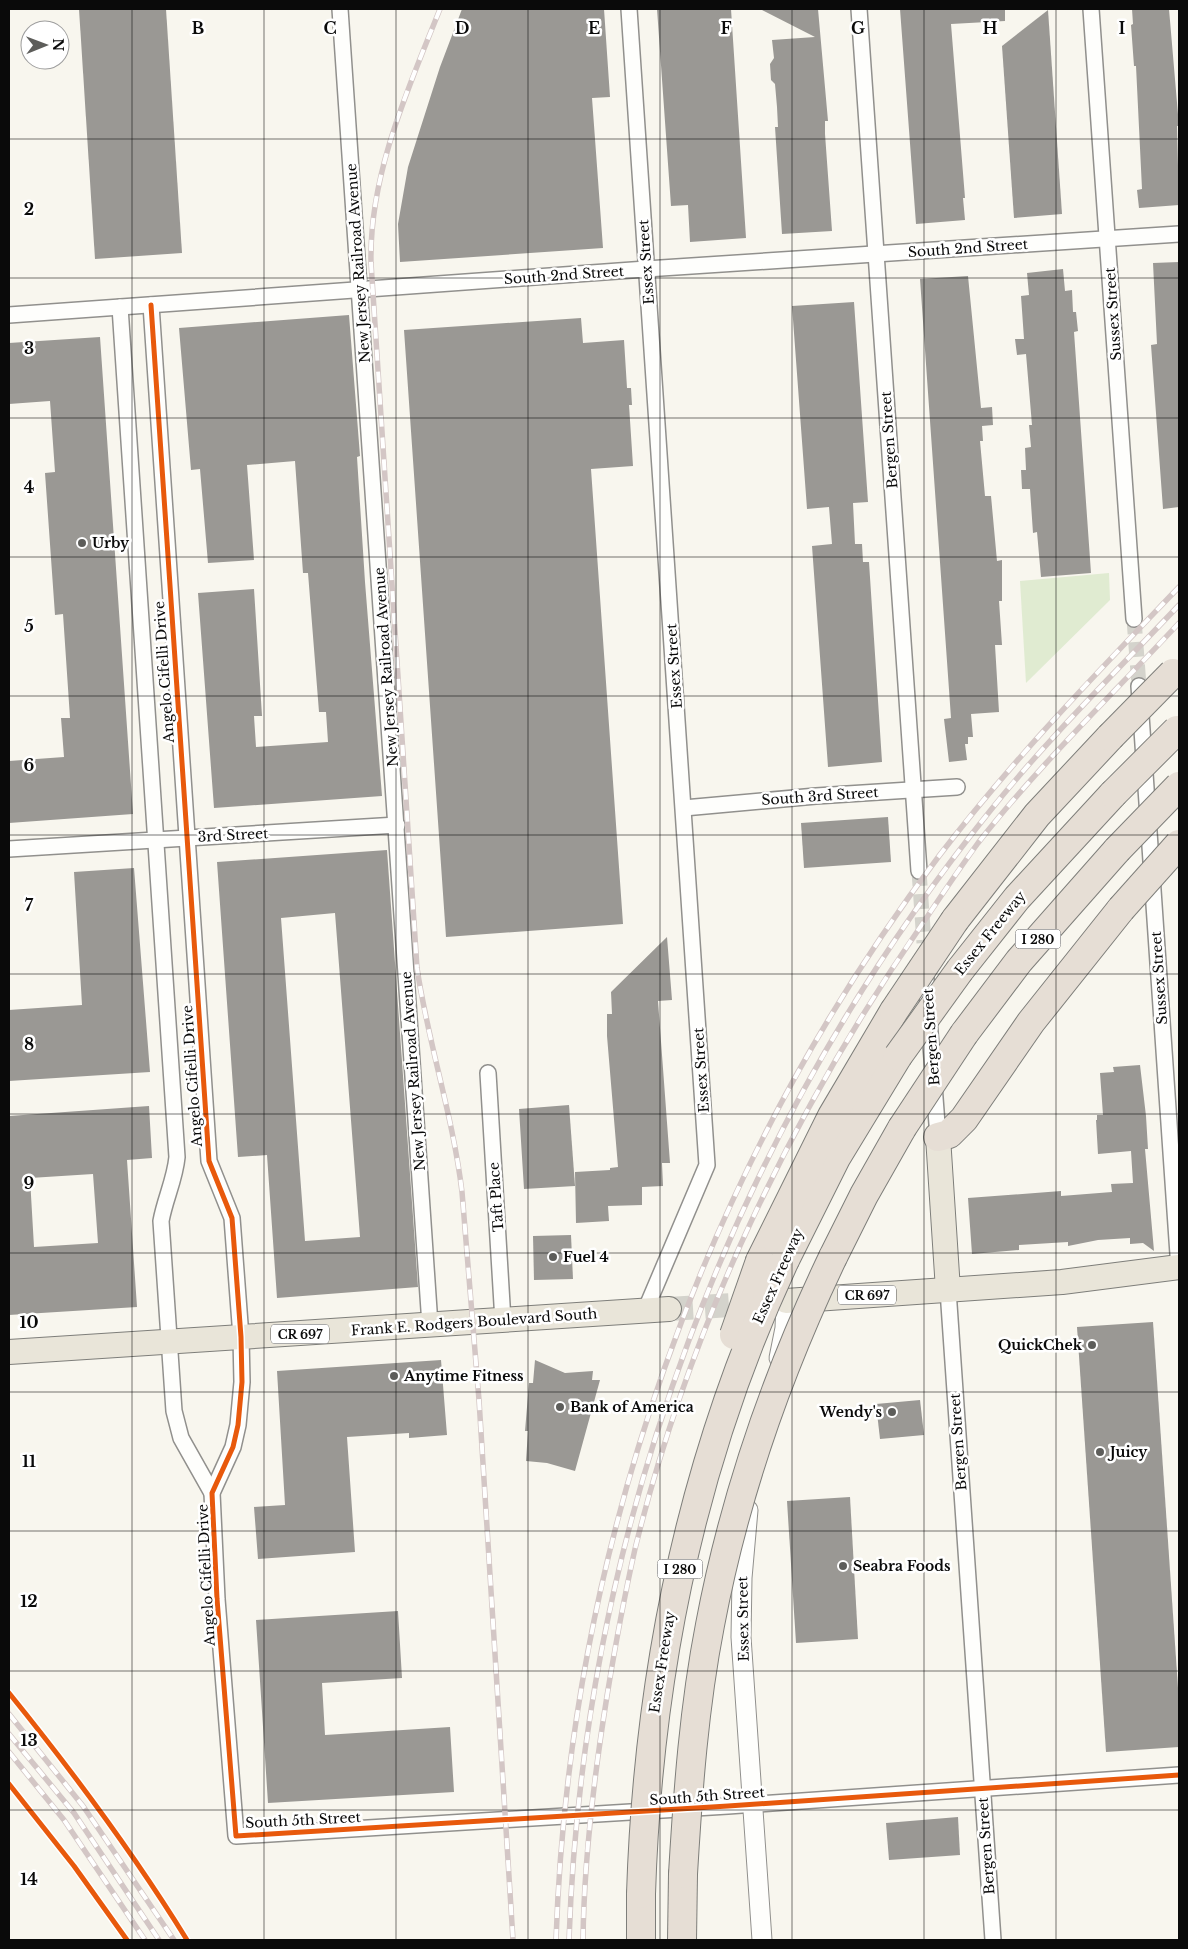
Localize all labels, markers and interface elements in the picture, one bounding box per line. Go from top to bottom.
text: B [192,18,205,38]
text: C [323,18,337,38]
text: D [455,18,469,38]
text: E [588,18,600,38]
text: F [720,18,732,38]
text: G [851,18,865,38]
text: H [982,18,998,38]
text: I [1119,18,1126,38]
north arrow [20,20,70,70]
text: N [49,38,67,52]
street label: New Jersey Railroad Avenue [342,163,374,363]
text: 2 [24,199,34,219]
street label: Essex Street [634,218,658,305]
street label: South 2nd Street [907,235,1029,261]
street label: South 2nd Street [503,262,625,288]
street label: Sussex Street [1101,266,1125,361]
text: 3 [24,338,34,358]
street label: Bergen Street [877,390,901,489]
text: 4 [24,477,34,497]
place label: Urby [92,534,130,552]
marker: Urby [76,537,88,549]
street label: New Jersey Railroad Avenue [370,567,402,767]
street label: Angelo Cifelli Drive [150,601,178,744]
text: 5 [24,616,34,636]
street label: Essex Street [662,622,686,709]
text: 6 [24,755,35,775]
street label: South 3rd Street [761,783,880,809]
street label: 3rd Street [197,824,269,846]
street label: Essex Freeway [951,887,1029,979]
text: 7 [25,895,34,915]
road number: I 280 [1016,930,1060,949]
street label: Sussex Street [1147,930,1171,1025]
street label: New Jersey Railroad Avenue [397,971,429,1171]
street label: Bergen Street [919,987,943,1086]
street label: Angelo Cifelli Drive [178,1005,206,1148]
street label: Essex Street [689,1026,713,1113]
text: 8 [24,1034,34,1054]
street label: Taft Place [485,1161,507,1233]
text: 9 [24,1173,35,1193]
street label: Essex Freeway [749,1225,807,1327]
place label: Fuel 4 [563,1248,609,1266]
marker: Fuel 4 [547,1251,559,1263]
road number: CR 697 [838,1286,896,1304]
street label: Frank E. Rodgers Boulevard South [350,1304,598,1340]
text: 10 [19,1312,39,1332]
road number: CR 697 [271,1325,329,1344]
place label: QuickChek [998,1336,1083,1354]
marker: QuickChek [1086,1339,1098,1351]
place label: Anytime Fitness [403,1367,524,1385]
marker: Anytime Fitness [388,1370,400,1382]
street label: Bergen Street [946,1392,970,1491]
place label: Bank of America [570,1398,694,1416]
marker: Bank of America [554,1401,566,1413]
place label: Wendy's [819,1403,882,1421]
marker: Wendy's [886,1406,898,1418]
place label: Juicy [1107,1443,1148,1461]
marker: Juicy [1094,1446,1106,1458]
text: 11 [22,1451,36,1471]
street label: Angelo Cifelli Drive [193,1504,219,1647]
place label: Seabra Foods [853,1557,951,1575]
road number: I 280 [658,1560,702,1578]
marker: Seabra Foods [837,1560,849,1572]
street label: Essex Street [733,1576,753,1662]
text: 12 [20,1591,38,1611]
street label: Essex Freeway [645,1610,679,1714]
text: 13 [20,1730,38,1750]
street label: South 5th Street [649,1783,766,1809]
street label: Bergen Street [974,1796,998,1895]
street label: South 5th Street [245,1808,362,1832]
text: 14 [20,1869,38,1889]

